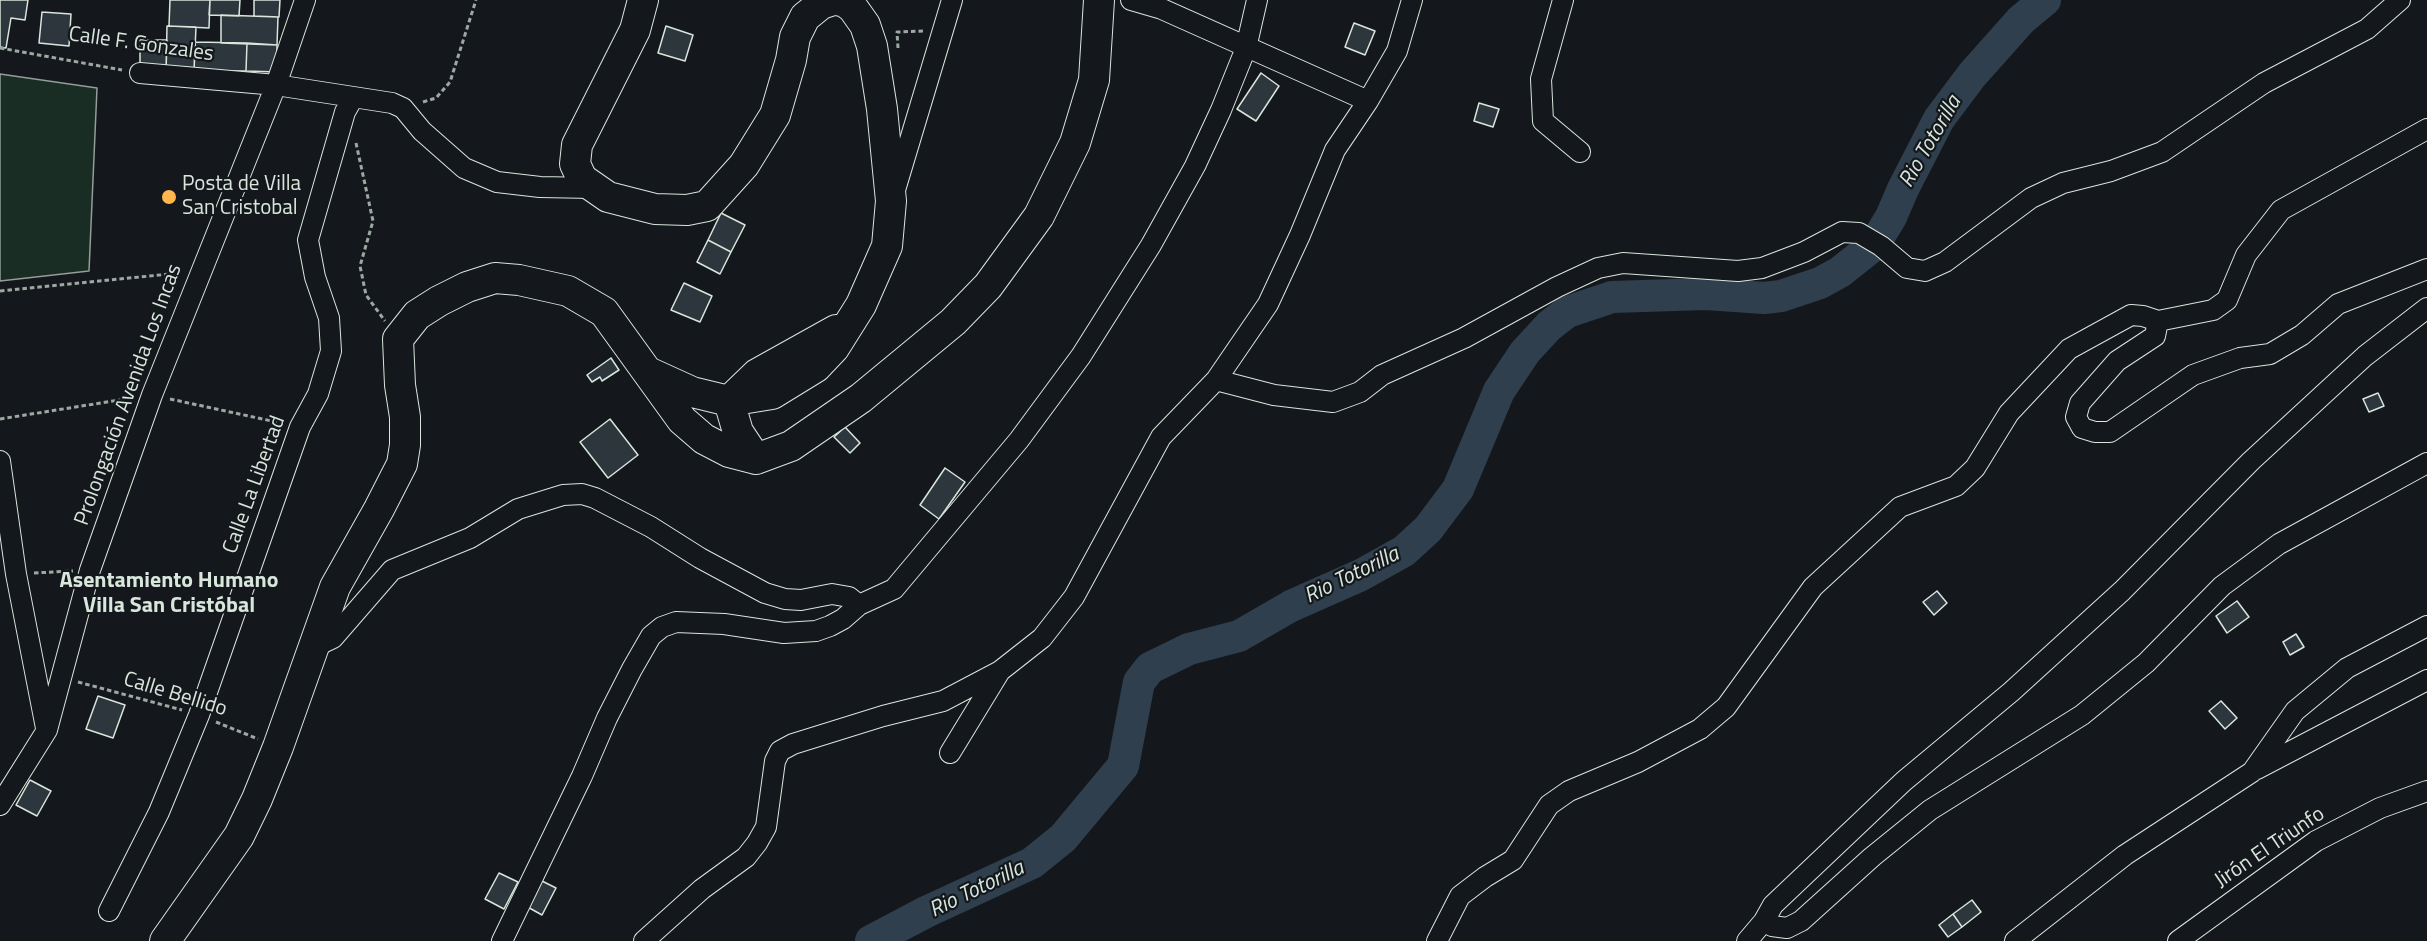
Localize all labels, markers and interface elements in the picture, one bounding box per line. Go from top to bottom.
street label: Calle F. Gonzales [67,22,215,68]
water label: Rio Totorilla [1894,91,1968,193]
place label: Posta de Villa San Cristobal [182,172,301,222]
marker: Posta de Villa San Cristobal [160,188,178,206]
street label: Prolongación Avenida Los Incas [70,261,188,529]
street label: Calle La Libertad [218,413,292,557]
water label: Rio Totorilla [1300,542,1404,610]
district label: Asentamiento Humano Villa San Cristóbal [60,569,278,620]
street label: Calle Bellido [120,667,230,723]
street label: Jirón El Triunfo [2210,802,2330,894]
water label: Rio Totorilla [925,856,1029,924]

